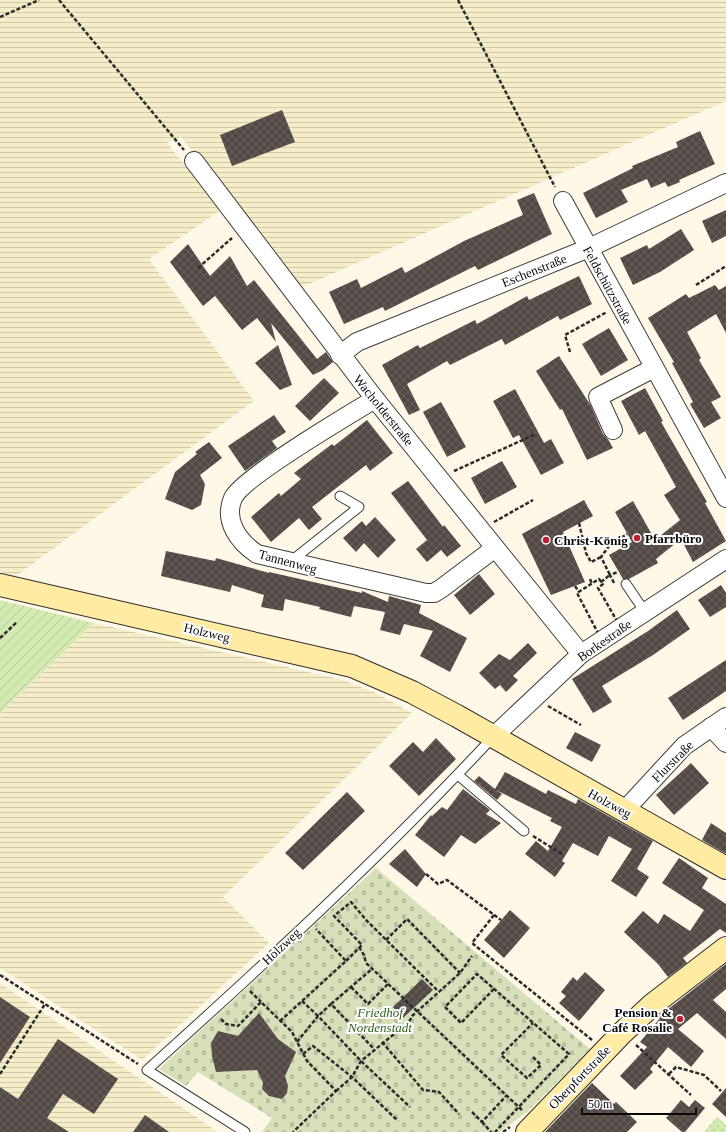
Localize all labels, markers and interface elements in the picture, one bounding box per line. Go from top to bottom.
street label: Feldschützstraße [580,243,635,327]
street label: Eschenstraße [500,251,569,290]
street label: Wacholderstraße [350,372,417,449]
place label: Pfarrbüro [645,531,702,546]
place label: Christ-König [554,533,628,548]
marker: Pfarrbüro [632,533,642,543]
marker: Christ-König [541,535,551,545]
street label: Tannenweg [257,547,319,577]
street label: Borkestraße [574,616,635,665]
street label: Holzweg [182,620,232,645]
street label: Flurstraße [648,737,696,785]
street label: Holzweg [586,785,634,822]
street label: Holzweg [259,925,304,968]
park label: Friedhof Nordenstadt [347,1005,412,1035]
place label: Pension & Café Rosalie [602,1005,672,1035]
marker: Pension & Café Rosalie [675,1014,685,1024]
street label: Oberpfortstraße [545,1042,613,1112]
scale bar [582,1090,696,1116]
text: 50 m [588,1097,613,1111]

